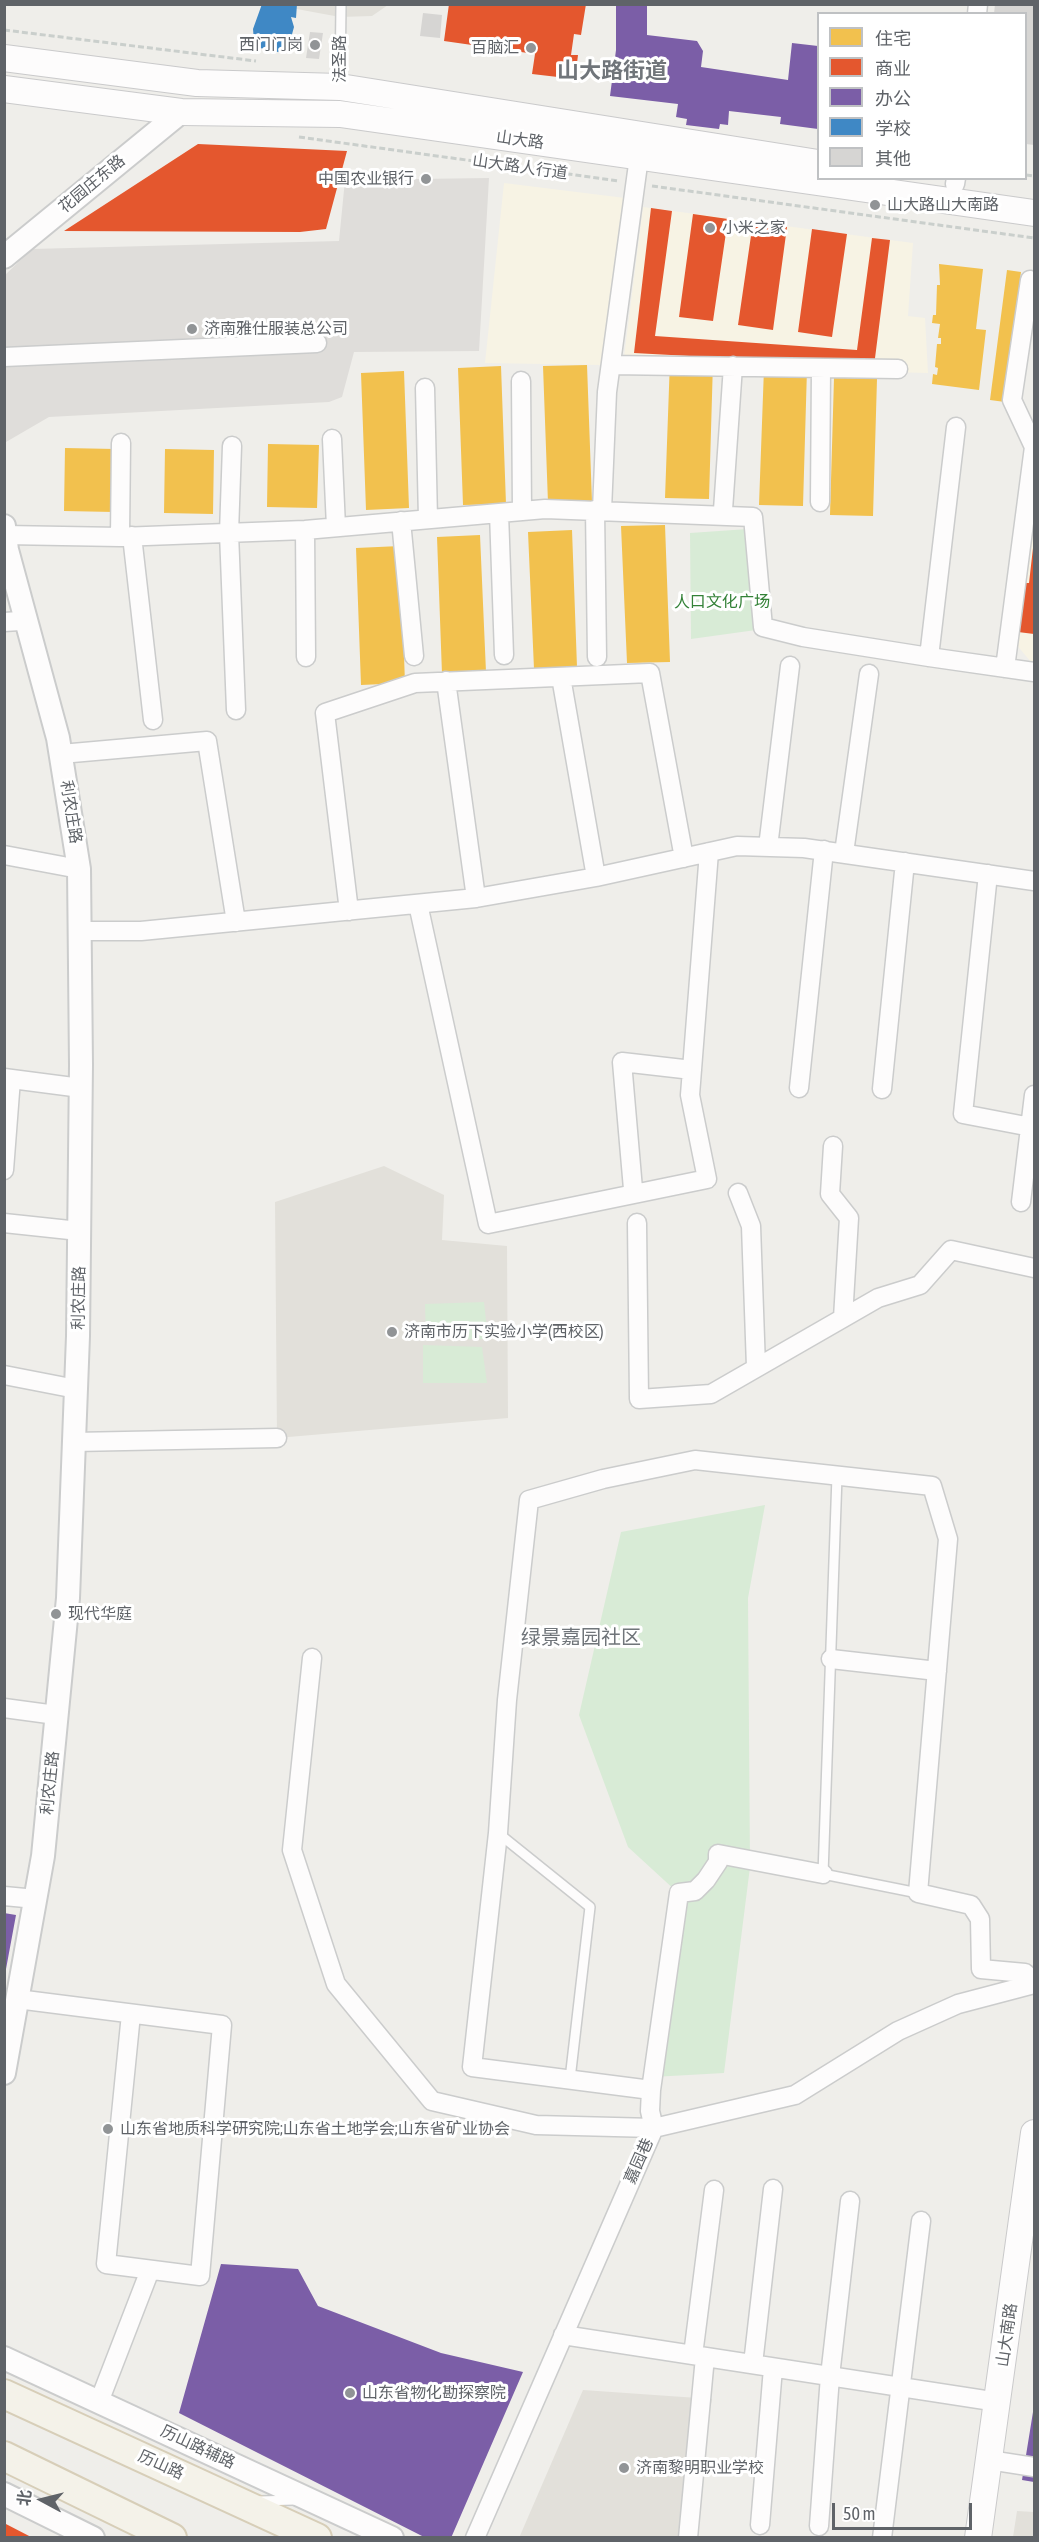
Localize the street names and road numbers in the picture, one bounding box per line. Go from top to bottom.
street label: 法圣路 [330,35,350,83]
street label: 山大路 [495,127,545,153]
street label: 花园庄东路 [55,151,129,217]
street label: 山大路人行道 [471,151,569,183]
street label: 利农庄路 [57,779,85,845]
street label: 利农庄路 [69,1266,89,1330]
street label: 利农庄路 [37,1750,63,1816]
street label: 嘉园巷 [620,2135,658,2187]
street label: 山大南路 [993,2302,1021,2368]
street label: 历山路辅路 [158,2421,238,2473]
street label: 历山路 [135,2446,187,2484]

